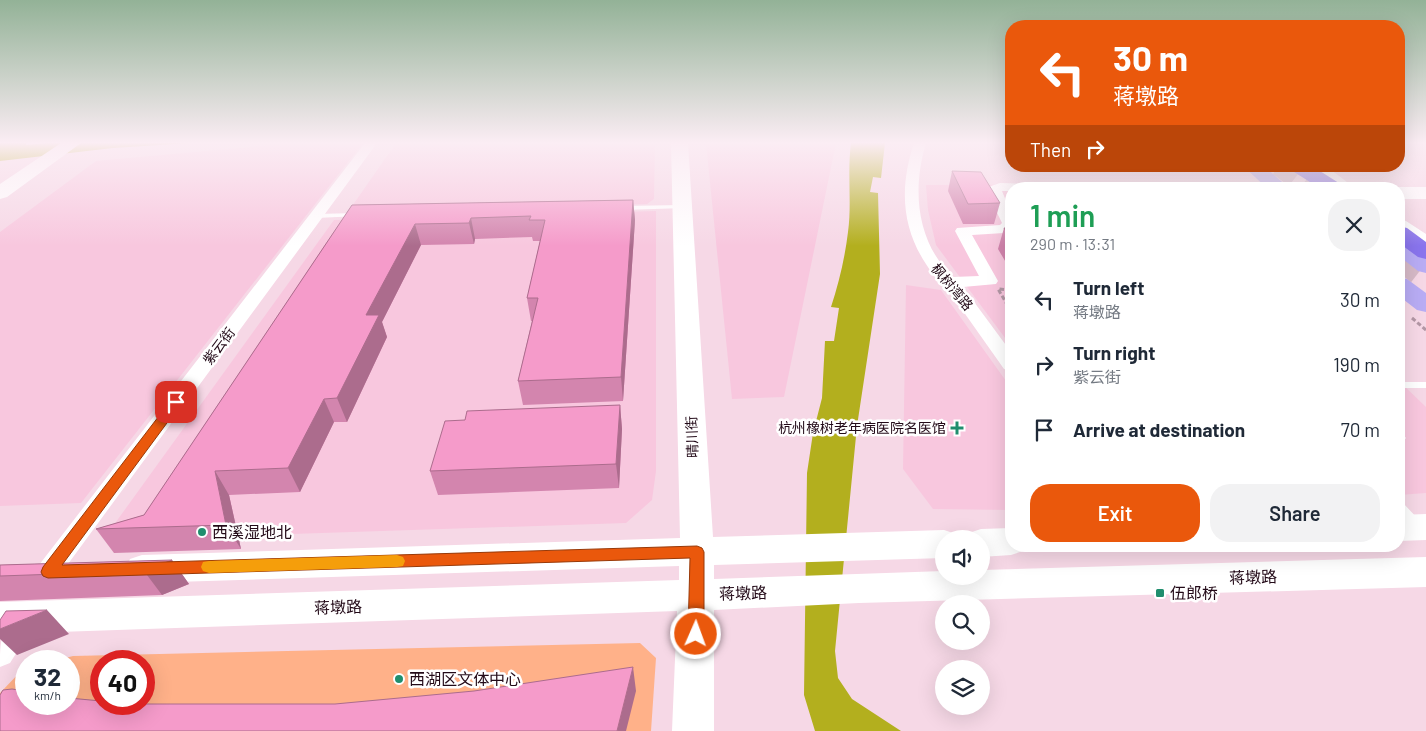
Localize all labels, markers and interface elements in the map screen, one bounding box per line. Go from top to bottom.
text: 30 m [1113,36,1188,78]
icon: left [1030,40,1095,105]
text: 蒋墩路 [1113,82,1179,108]
icon: right [1081,135,1109,163]
text: Then [1030,138,1071,161]
text: 1 min [1030,197,1095,233]
button: close [1328,199,1380,251]
text: 290 m · 13:31 [1030,234,1115,253]
street label: 枫树湾路 [928,260,977,314]
text: Turn left [1073,276,1144,299]
icon: left [1030,286,1058,314]
text: 30 m [1340,288,1380,311]
text: 蒋墩路 [1073,302,1121,321]
street label: 紫云街 [199,324,238,368]
text: Turn right [1073,341,1155,364]
icon: right [1030,351,1058,379]
text: 190 m [1333,353,1380,376]
text: 紫云街 [1073,367,1121,386]
pin [155,381,197,423]
icon: arrive [162,388,190,416]
street label: 晴川街 [682,416,701,458]
icon: arrive [1030,416,1058,444]
text: Arrive at destination [1073,418,1245,441]
text: 70 m [1341,418,1380,441]
place label: 杭州橡树老年病医院名医馆 [778,419,946,436]
marker: 杭州橡树老年病医院名医馆 [950,421,964,435]
button: Exit [1030,484,1200,542]
button: Share [1210,484,1380,542]
place label: 西溪湿地北 [212,522,292,541]
marker: 西溪湿地北 [196,526,208,538]
map controls [935,530,990,715]
button: sound [935,530,990,585]
street label: 蒋墩路 [1229,566,1277,587]
street label: 蒋墩路 [719,582,767,603]
place label: 伍郎桥 [1170,583,1218,602]
marker: 伍郎桥 [1154,587,1166,599]
button: search [935,595,990,650]
street label: 蒋墩路 [314,596,362,617]
position arrow [669,607,721,659]
speed limit sign: 40 [90,650,155,715]
button: layers [935,660,990,715]
text: 32 [34,661,61,691]
place label: 西湖区文体中心 [409,669,521,688]
marker: 西湖区文体中心 [393,673,405,685]
text: km/h [34,688,61,702]

